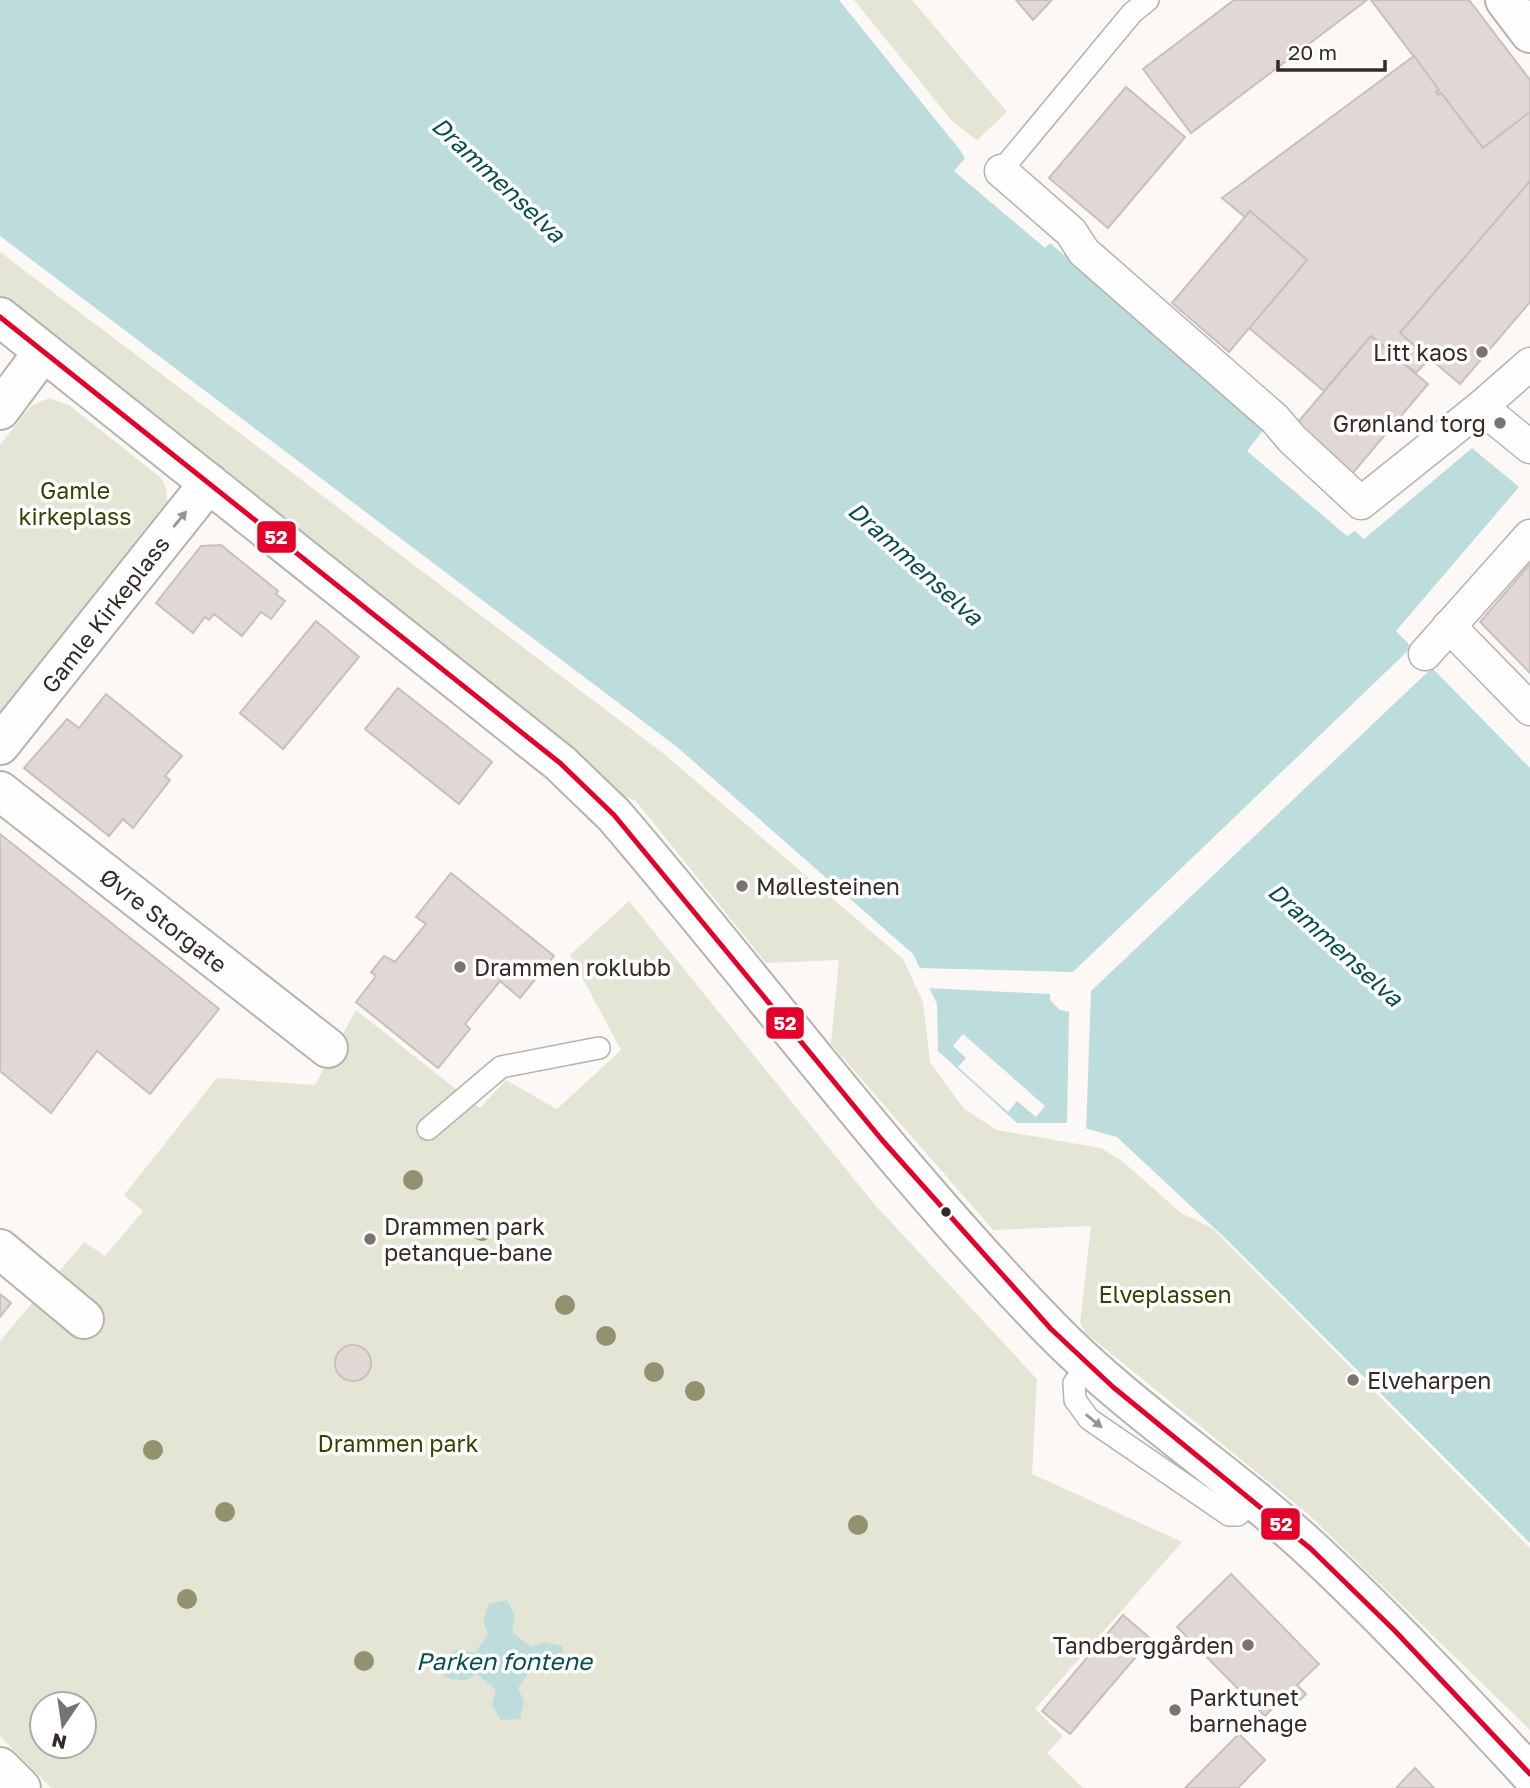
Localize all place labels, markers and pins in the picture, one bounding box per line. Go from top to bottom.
place label: Litt kaos [1373,338,1468,366]
marker: Litt kaos [1474,344,1490,360]
place label: Grønland torg [1333,409,1486,437]
marker: Grønland torg [1492,415,1508,431]
place label: Møllesteinen [756,872,900,900]
marker: Møllesteinen [734,878,750,894]
place label: Drammen roklubb [474,953,671,981]
marker: Drammen roklubb [452,959,468,975]
unlabelled marker [939,1205,953,1219]
place label: Drammen park petanque-bane [384,1212,553,1266]
marker: Drammen park petanque-bane [362,1231,378,1247]
place label: Elveharpen [1367,1366,1491,1394]
marker: Elveharpen [1345,1372,1361,1388]
place label: Tandberggården [1053,1631,1234,1659]
marker: Tandberggården [1240,1637,1256,1653]
place label: Parktunet barnehage [1189,1683,1307,1737]
marker: Parktunet barnehage [1167,1702,1183,1718]

